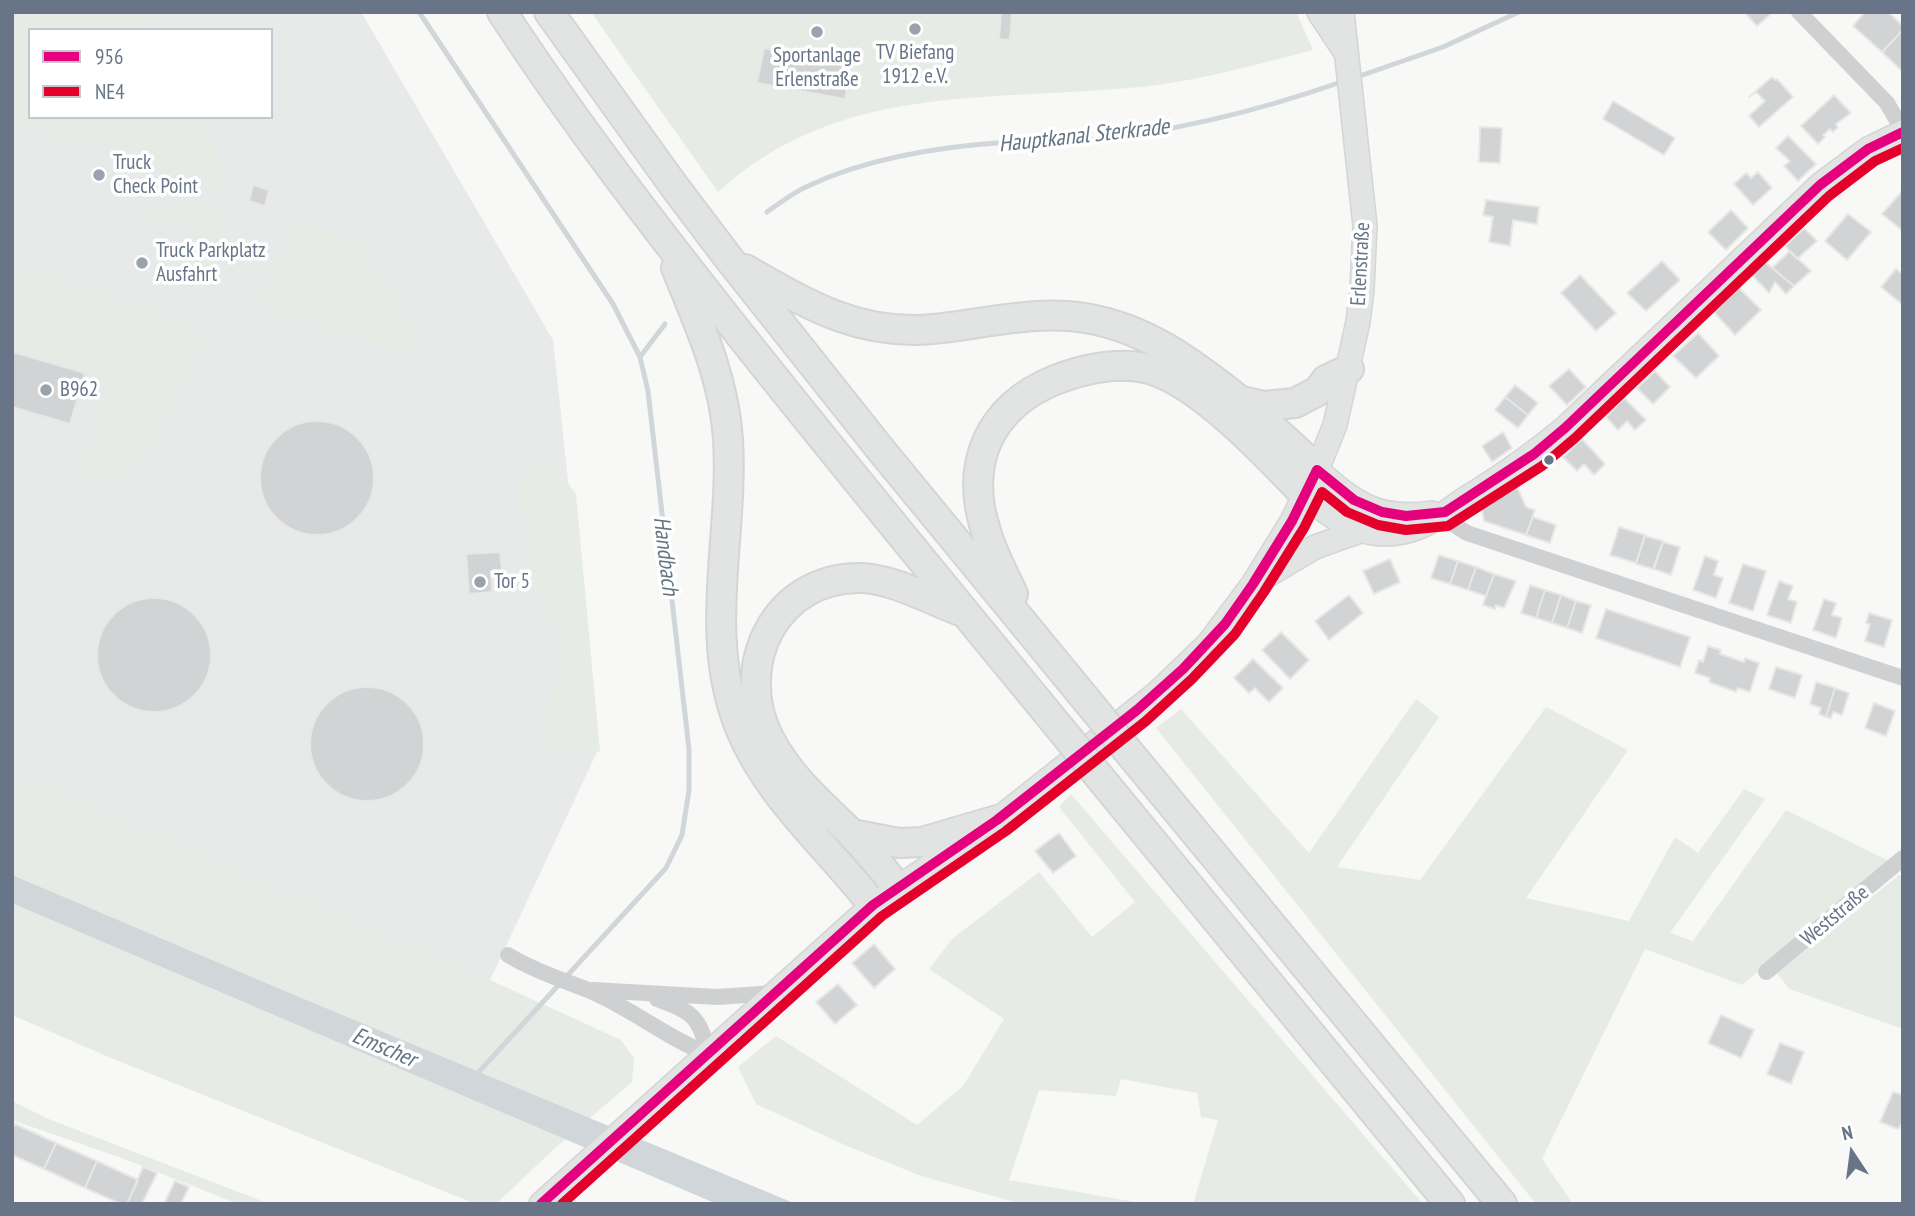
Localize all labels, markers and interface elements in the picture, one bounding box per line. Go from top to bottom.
marker: TV Biefang 1912 e.V. [907,21,923,37]
marker: Sportanlage Erlenstraße [809,24,825,40]
legend [28,28,273,119]
place label: TV Biefang 1912 e.V. [876,40,954,90]
text: 956 [95,43,123,70]
place label: Sportanlage Erlenstraße [773,43,861,93]
text: NE4 [95,78,125,105]
water label: Hauptkanal Sterkrade [997,113,1171,159]
place label: Truck Check Point [113,150,198,200]
marker: Truck Check Point [91,167,107,183]
street label: Erlenstraße [1346,222,1376,306]
place label: Truck Parkplatz Ausfahrt [156,238,266,288]
marker: Truck Parkplatz Ausfahrt [134,255,150,271]
place label: B962 [60,377,98,403]
marker: B962 [38,382,54,398]
unlabelled marker [1542,453,1556,467]
water label: Handbach [646,515,684,597]
place label: Tor 5 [494,569,530,595]
marker: Tor 5 [472,574,488,590]
street label: Weststraße [1796,880,1874,952]
water label: Emscher [348,1022,420,1074]
north arrow [1817,1118,1887,1188]
text: N [1840,1120,1855,1145]

